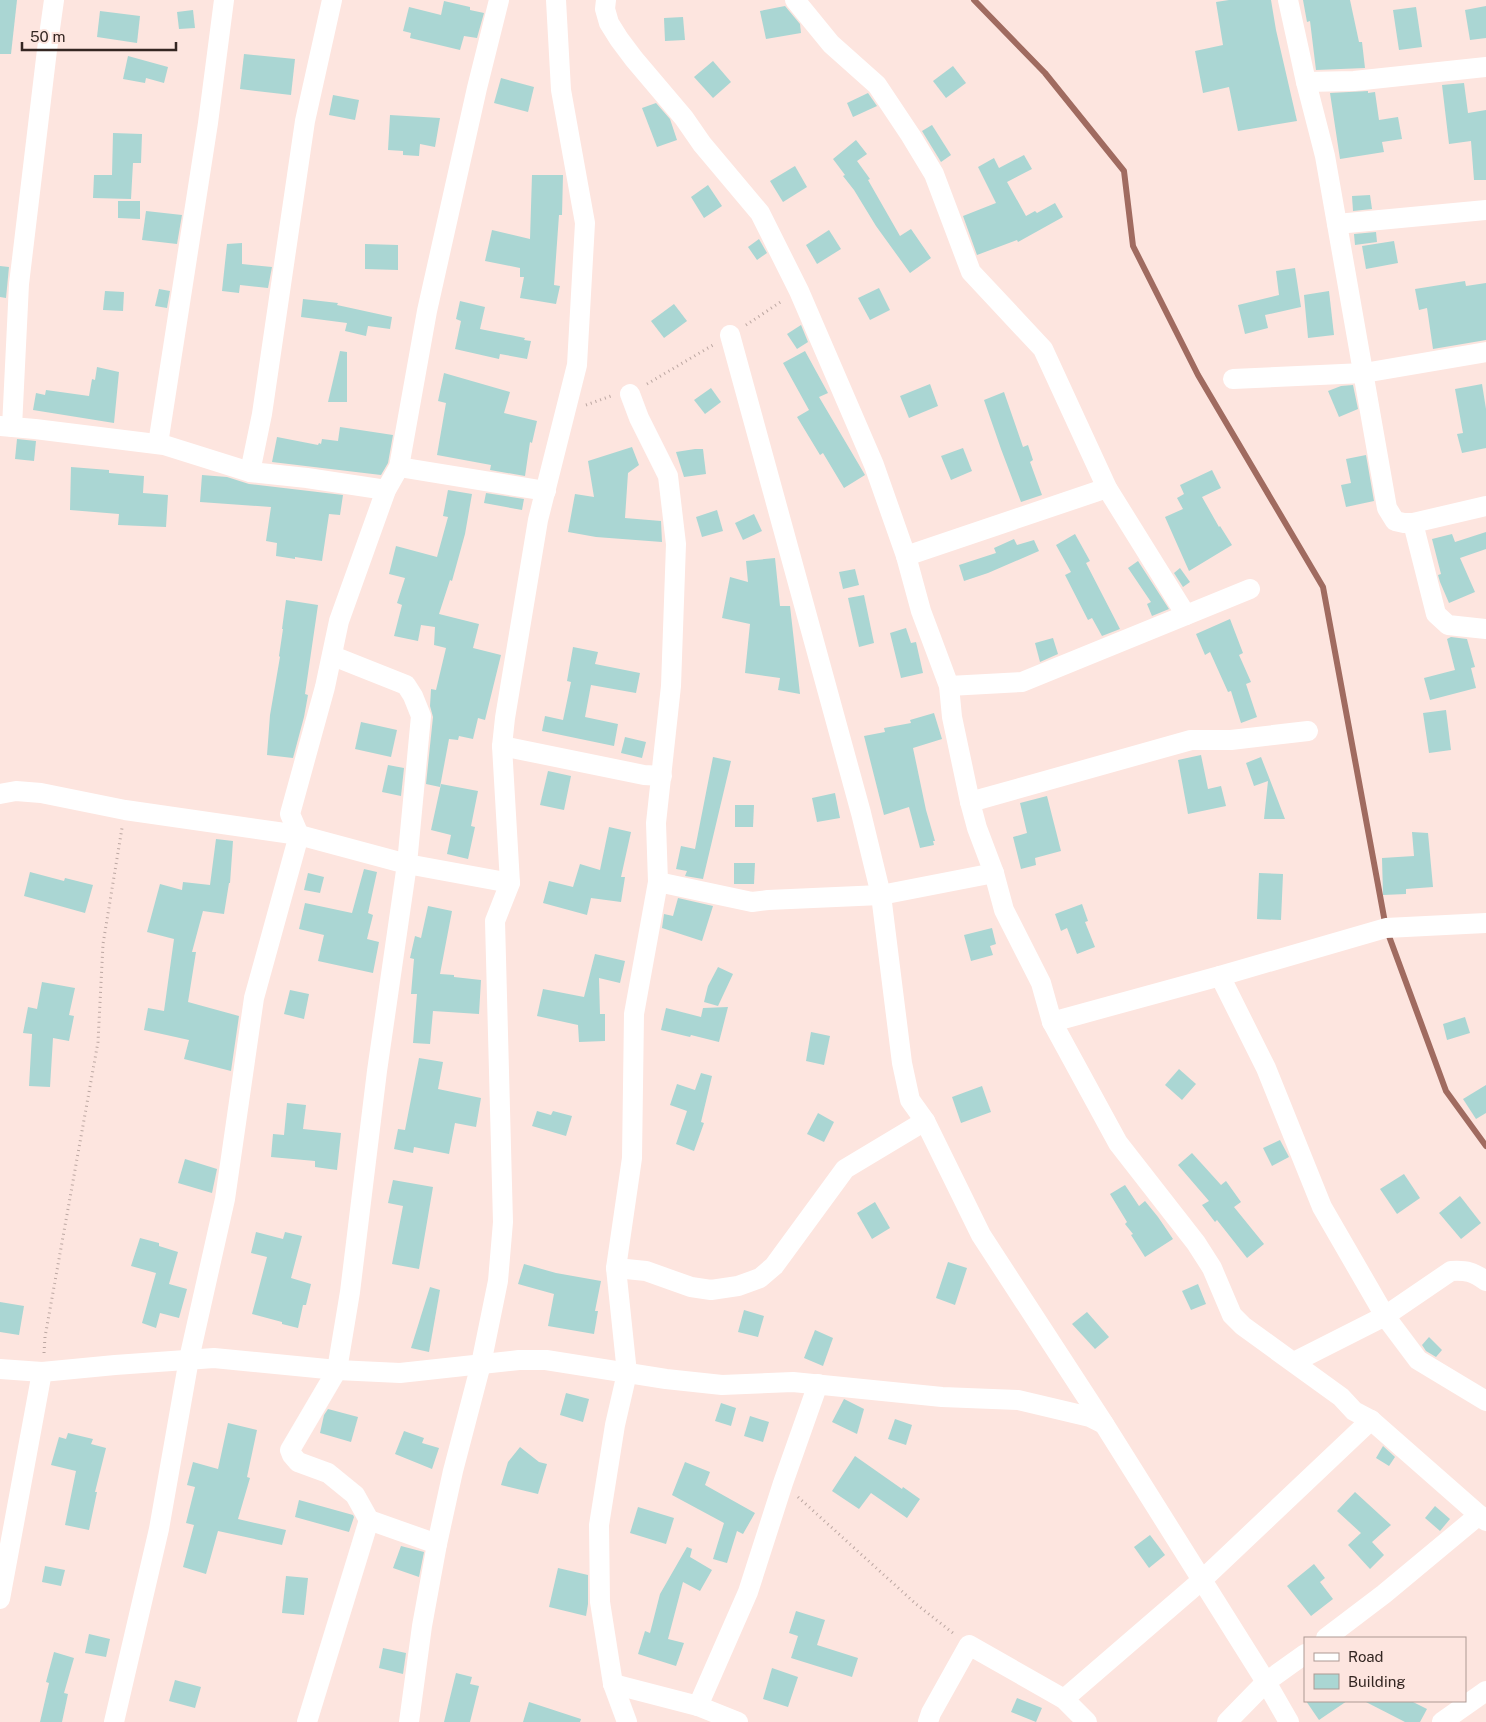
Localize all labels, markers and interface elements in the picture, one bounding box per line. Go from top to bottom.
scale bar [22,20,176,52]
text: 50 m [30,28,65,45]
legend [1304,1637,1466,1702]
text: Road [1348,1648,1384,1665]
text: Building [1348,1673,1406,1690]

